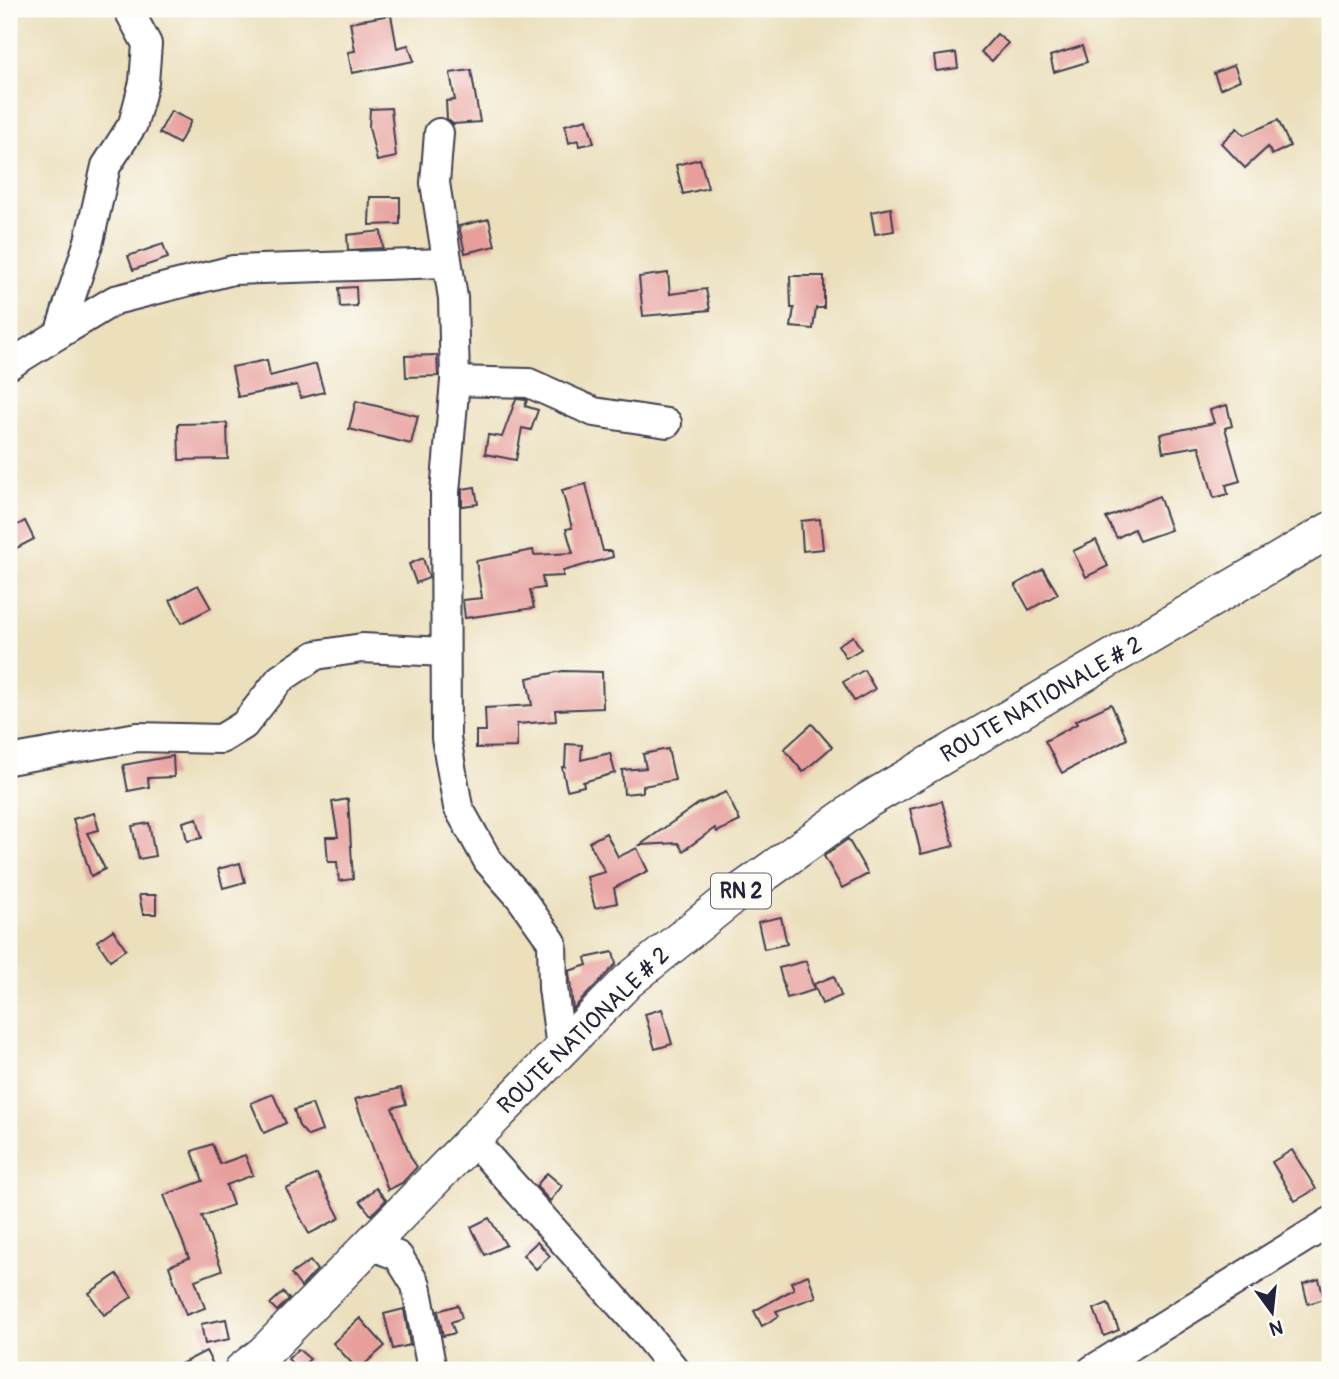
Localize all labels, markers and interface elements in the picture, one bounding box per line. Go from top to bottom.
street label: ROUTE NATIONALE # 2 [935,630,1147,769]
road number: RN 2 [711,874,771,908]
street label: ROUTE NATIONALE # 2 [491,941,675,1120]
north arrow [1238,1278,1308,1348]
text: N [1267,1314,1285,1341]

